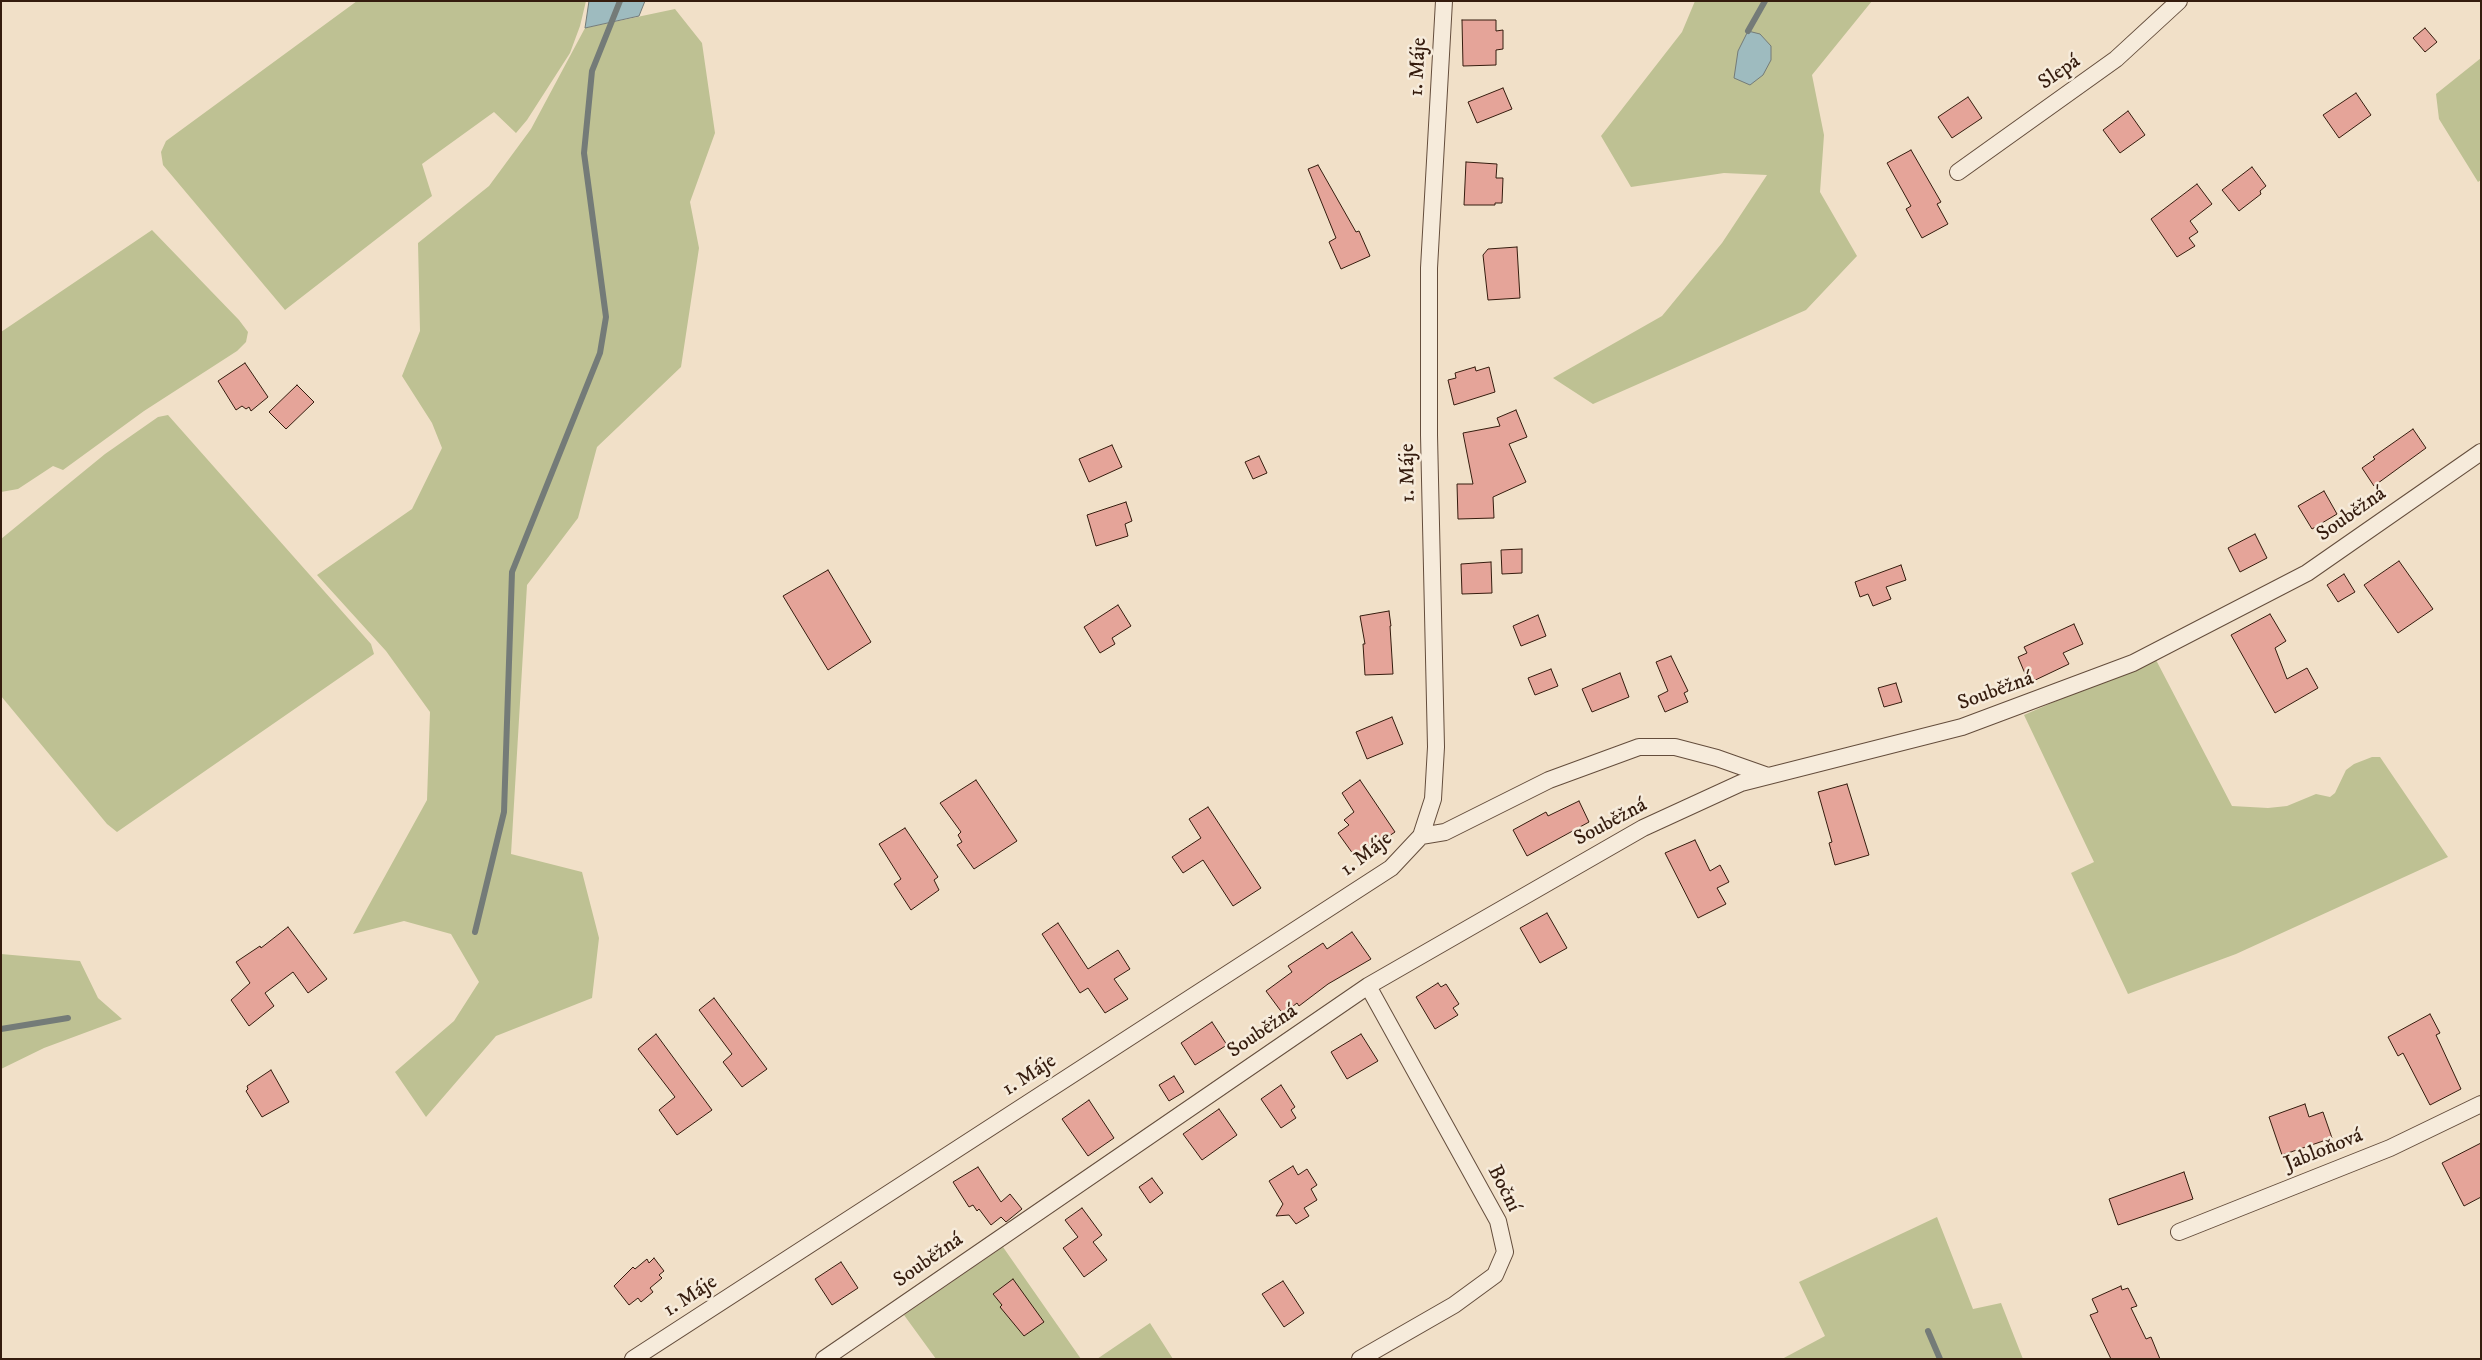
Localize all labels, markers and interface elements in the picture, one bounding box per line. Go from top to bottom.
street label: 1. Máje [1405,37,1433,97]
street label: Slepá [2034,50,2086,96]
street label: 1. Máje [1396,443,1422,503]
street label: Souběžná [2312,482,2392,548]
street label: Souběžná [1955,667,2037,717]
street label: Souběžná [1570,793,1652,853]
street label: 1. Máje [1336,827,1398,883]
street label: Souběžná [1223,999,1303,1065]
street label: 1. Máje [998,1049,1062,1103]
street label: Jabloňová [2281,1124,2367,1178]
street label: Boční [1481,1161,1525,1217]
street label: Souběžná [889,1228,969,1294]
street label: 1. Máje [659,1270,723,1324]

